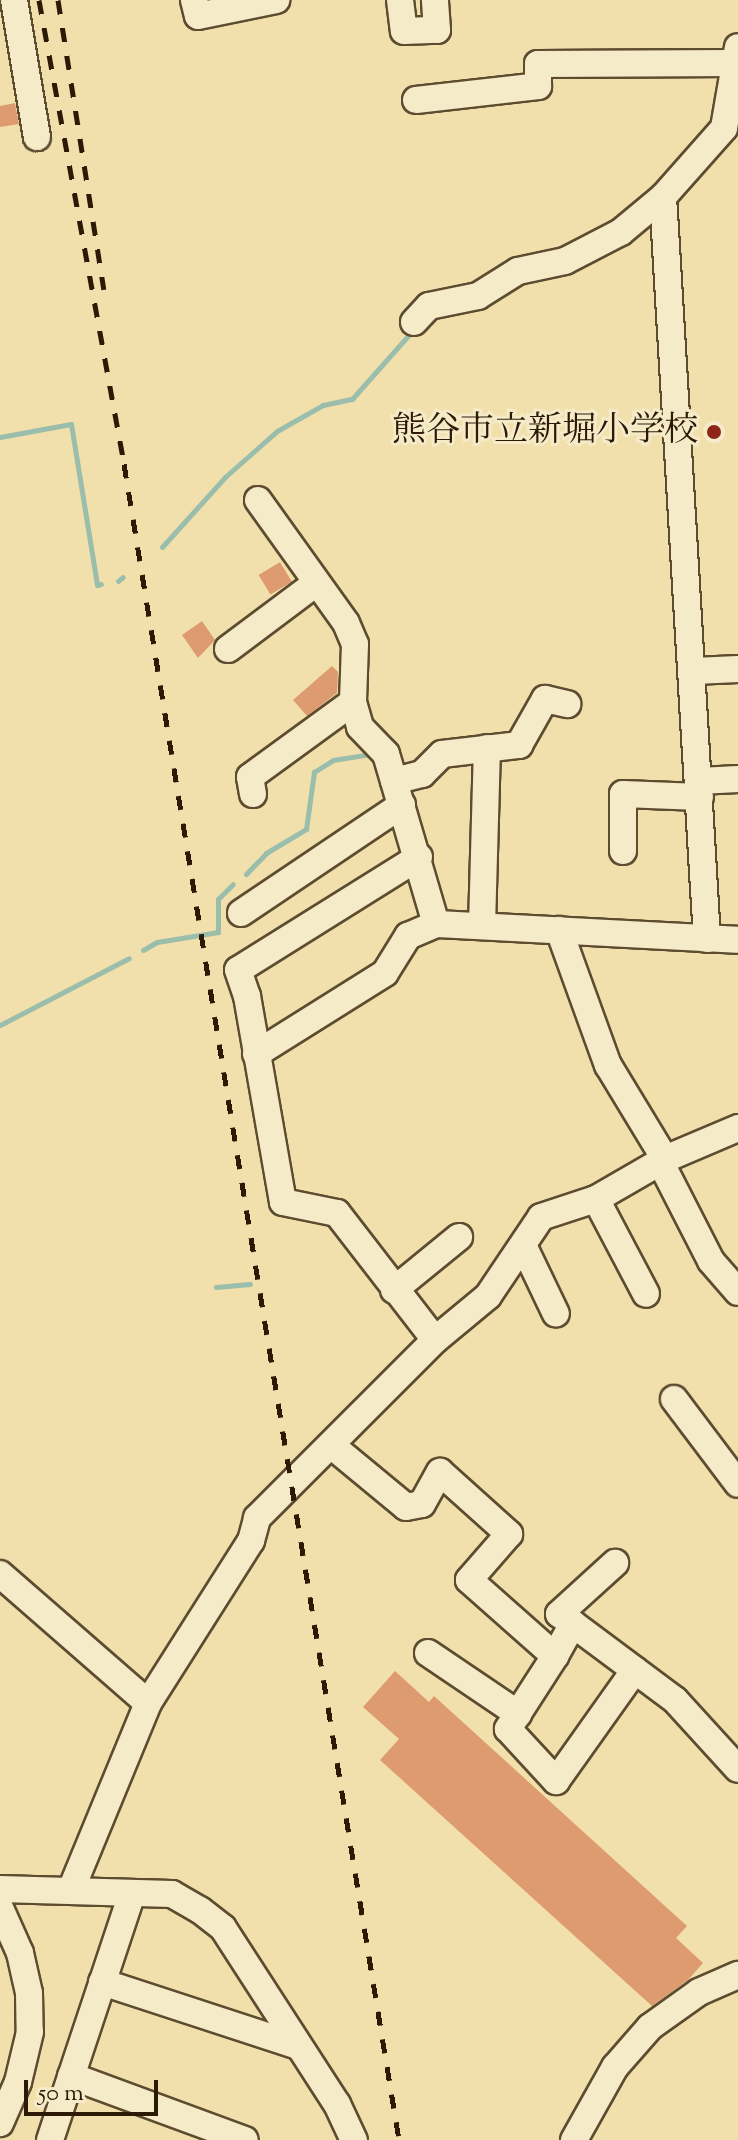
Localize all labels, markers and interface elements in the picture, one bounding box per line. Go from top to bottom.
place label: 熊谷市立新堀小学校 [392,412,698,452]
marker: 熊谷市立新堀小学校 [705,423,723,441]
scale bar [28,2064,162,2114]
text: 50 m [38,2077,84,2111]

